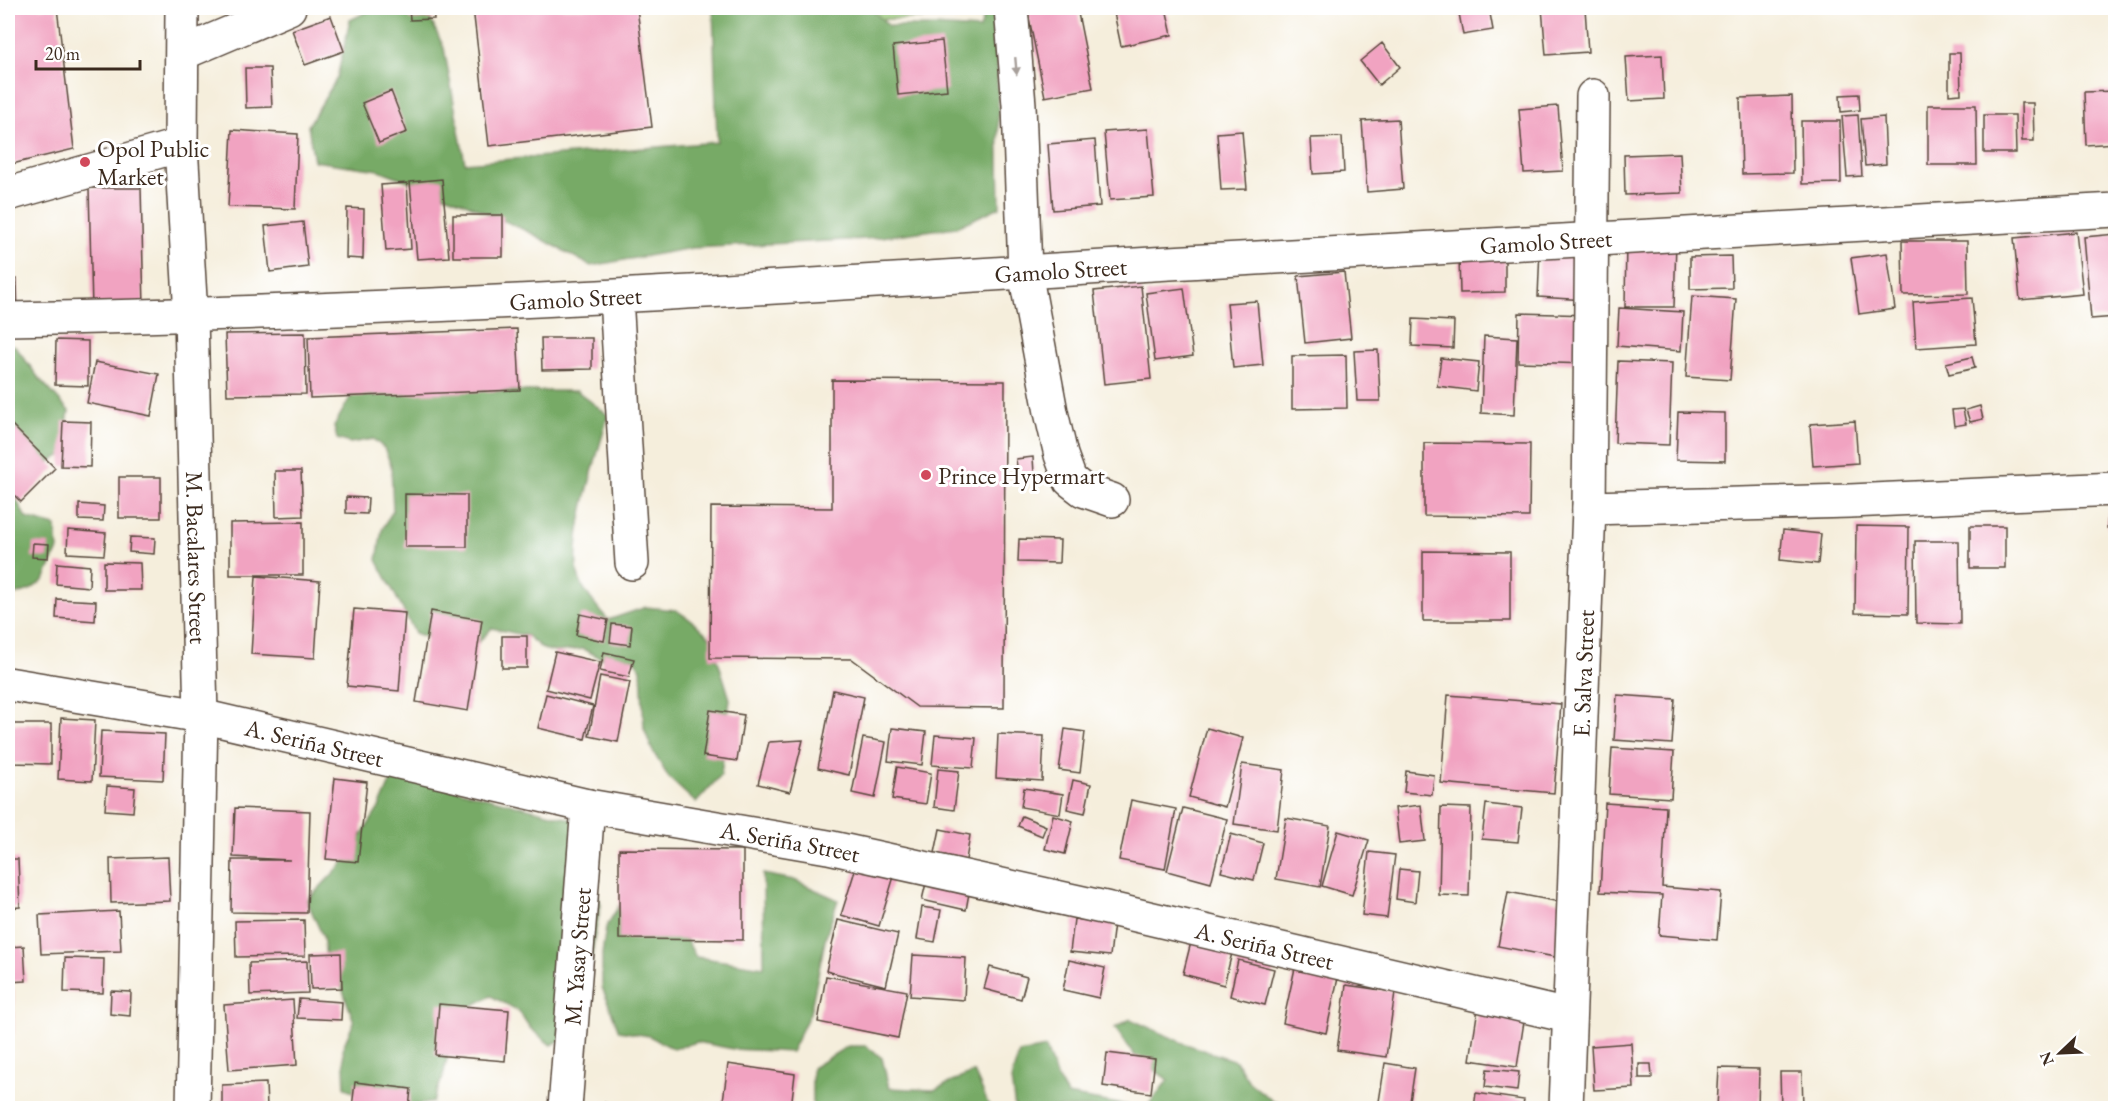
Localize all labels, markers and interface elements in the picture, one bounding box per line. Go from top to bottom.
scale bar [36,33,140,71]
text: 20 m [45,42,80,65]
one-way arrow [1011,56,1021,75]
place label: Opol Public Market [97,133,209,192]
marker: Opol Public Market [78,155,92,169]
street label: Gamolo Street [1479,222,1613,260]
street label: Gamolo Street [994,250,1128,289]
street label: Gamolo Street [509,279,643,317]
place label: Prince Hypermart [938,460,1105,491]
marker: Prince Hypermart [919,468,933,482]
street label: M. Bacalares Street [179,471,215,645]
street label: E. Salva Street [1565,608,1601,738]
street label: A. Seriña Street [241,711,387,774]
street label: A. Seriña Street [717,813,863,869]
street label: M. Yasay Street [556,886,597,1027]
street label: A. Seriña Street [1191,914,1337,976]
north arrow [2030,1023,2090,1083]
text: N [2034,1049,2059,1069]

